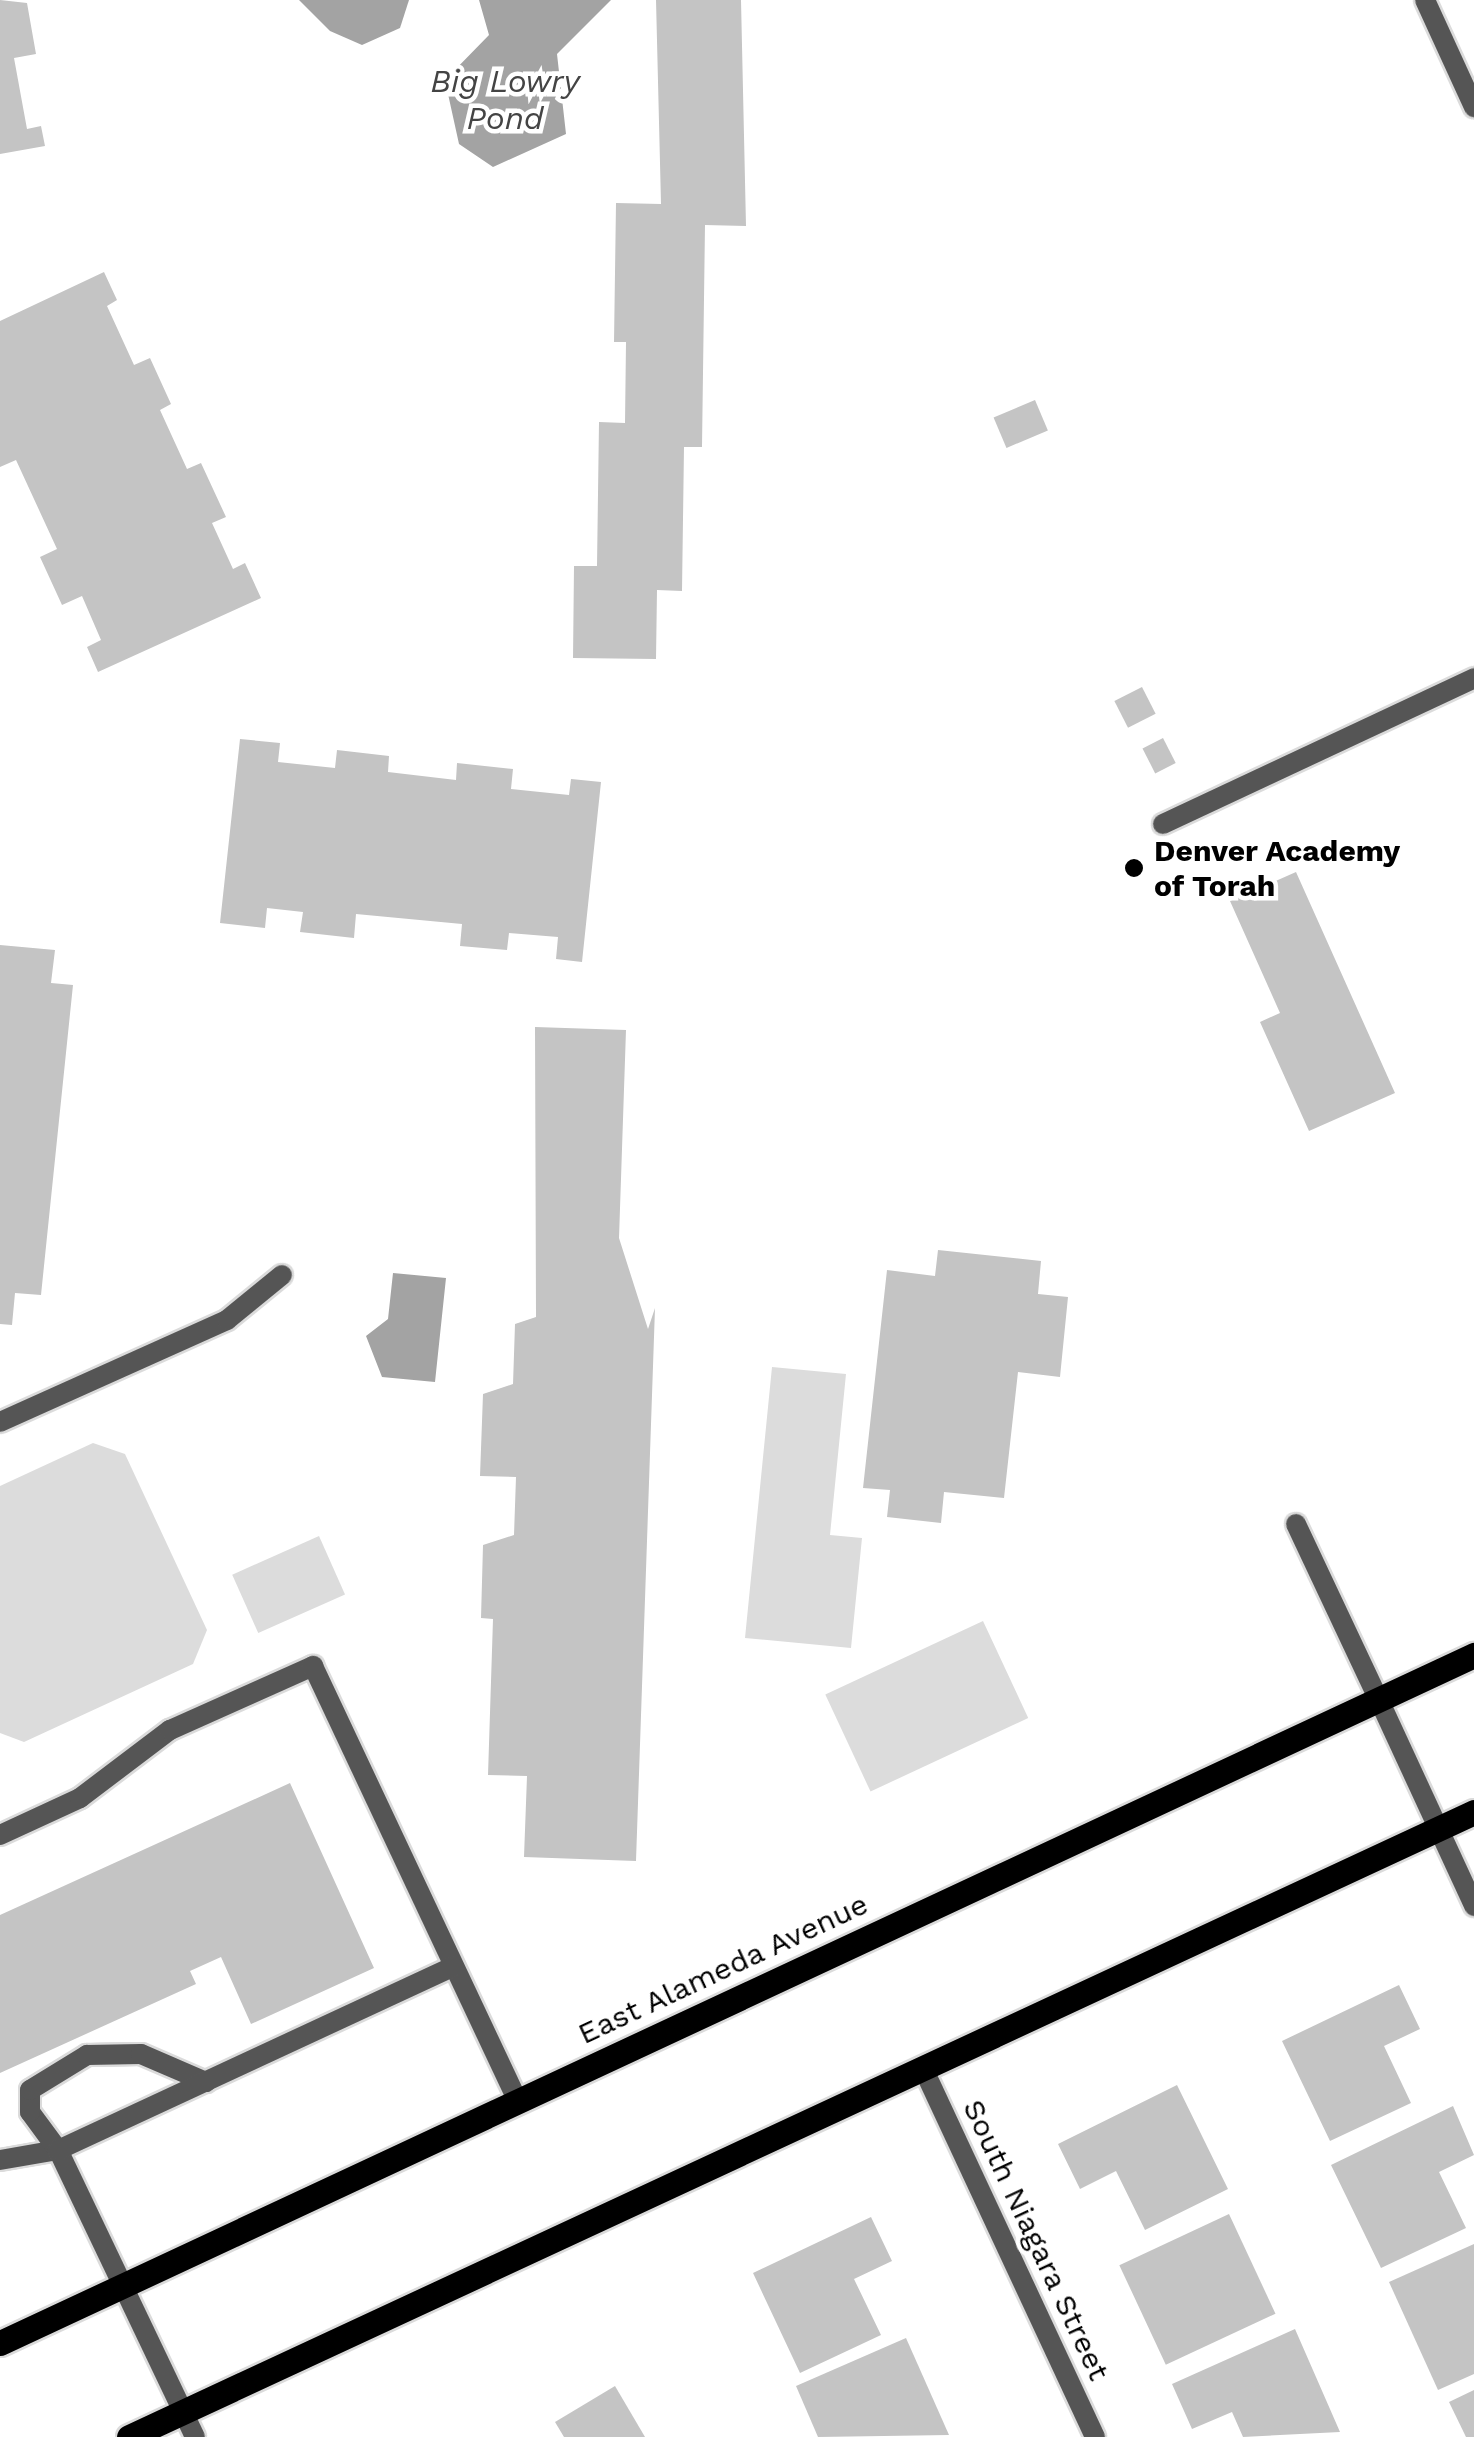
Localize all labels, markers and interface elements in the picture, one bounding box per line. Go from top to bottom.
water label: Big Lowry Pond [430,63,580,138]
place label: Denver Academy of Torah [1154,833,1401,904]
marker: Denver Academy of Torah [1123,857,1145,879]
street label: East Alameda Avenue [571,1885,875,2053]
street label: South Niagara Street [955,2094,1117,2386]

